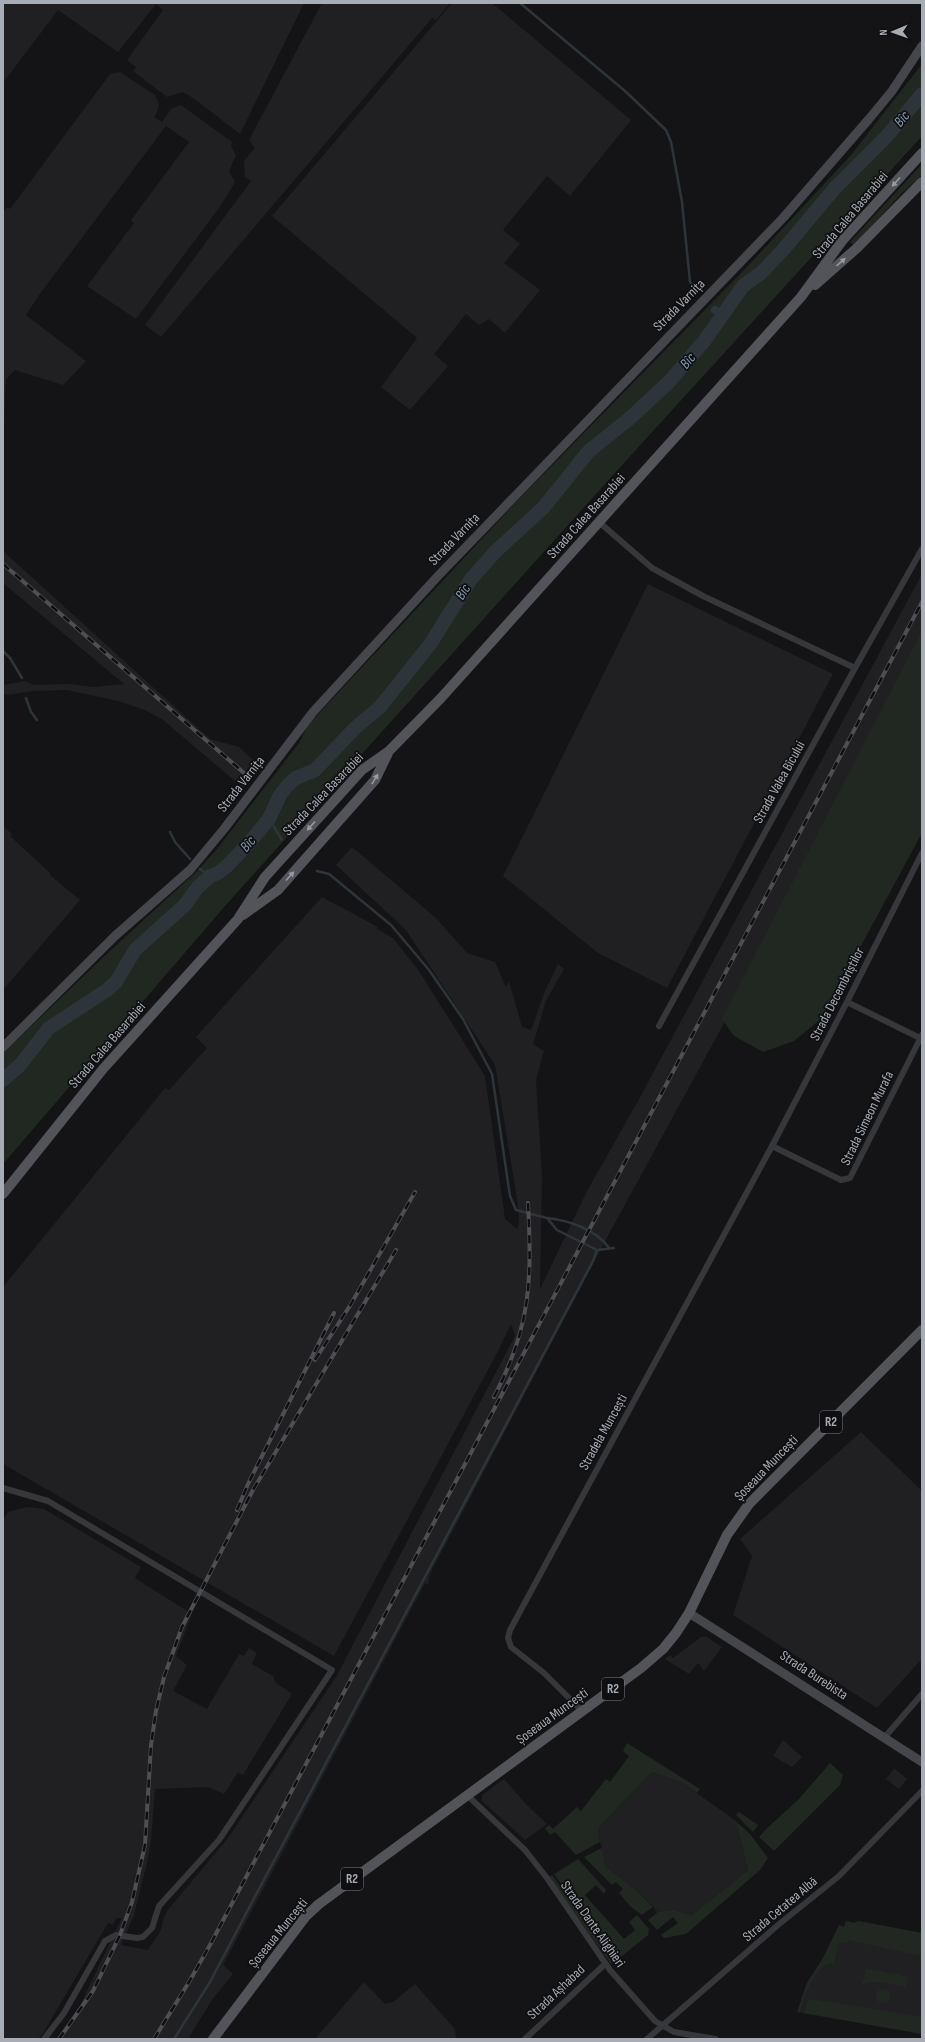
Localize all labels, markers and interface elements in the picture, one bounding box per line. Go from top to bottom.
north arrow [873,12,913,52]
text: N [877,29,890,35]
water label: Bîc [890,107,914,131]
street label: Strada Calea Basarabiei [809,168,891,262]
one-way arrow [891,177,901,187]
one-way arrow [836,258,847,267]
street label: Strada Varnița [650,276,708,334]
water label: Bîc [676,349,700,373]
street label: Strada Calea Basarabiei [543,470,629,562]
street label: Strada Varnița [425,509,483,569]
water label: Bîc [451,580,475,603]
street label: Strada Valea Bîcului [749,738,809,826]
street label: Strada Calea Basarabiei [279,749,367,839]
street label: Strada Varnița [214,753,268,815]
one-way arrow [371,773,379,784]
one-way arrow [306,821,316,831]
water label: Bîc [236,832,260,856]
one-way arrow [285,871,294,881]
street label: Strada Decembriștilor [806,945,868,1043]
street label: Strada Calea Basarabiei [65,998,149,1092]
street label: Strada Simeon Murafa [837,1068,897,1168]
street label: Stradela Muncești [575,1391,631,1473]
road number: R2 [820,1411,842,1433]
street label: Șoseaua Muncești [731,1432,801,1504]
street label: Strada Burebista [777,1647,851,1703]
road number: R2 [602,1678,624,1700]
street label: Șoseaua Muncești [513,1684,591,1748]
road number: R2 [341,1868,363,1890]
street label: Strada Cetatea Albă [739,1873,821,1945]
street label: Strada Dante Alighieri [557,1878,629,1970]
street label: Șoseaua Muncești [245,1895,311,1971]
street label: Strada Așhabad [524,1961,588,2023]

